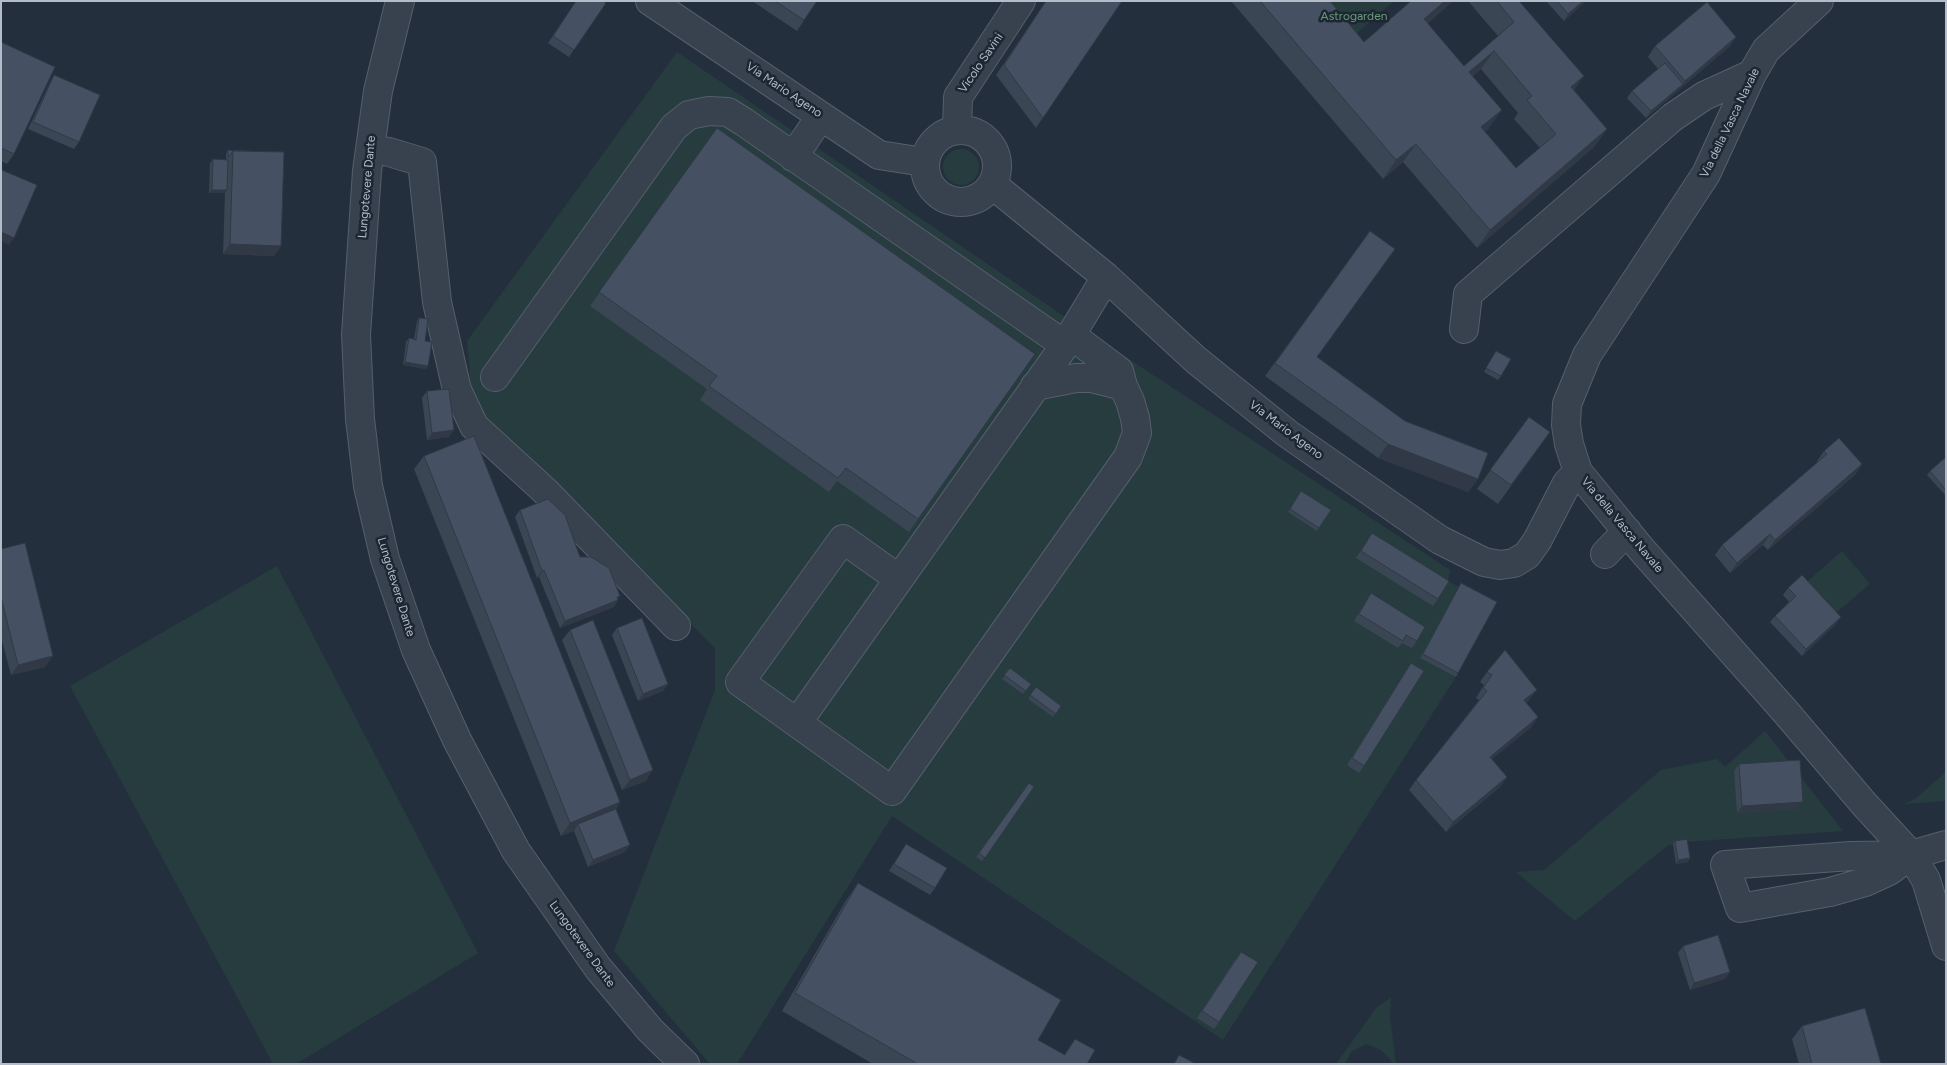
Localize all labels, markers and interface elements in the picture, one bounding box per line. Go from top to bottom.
park label: Astrogarden [1321,9,1387,23]
street label: Vicolo Savini [956,30,1006,96]
street label: Via Mario Ageno [743,59,825,121]
street label: Via della Vasca Navale [1697,66,1763,180]
street label: Lungotevere Dante [355,135,379,239]
street label: Via Mario Ageno [1246,398,1326,462]
street label: Via della Vasca Navale [1578,474,1666,576]
street label: Lungotevere Dante [374,536,418,638]
street label: Lungotevere Dante [546,898,618,990]

